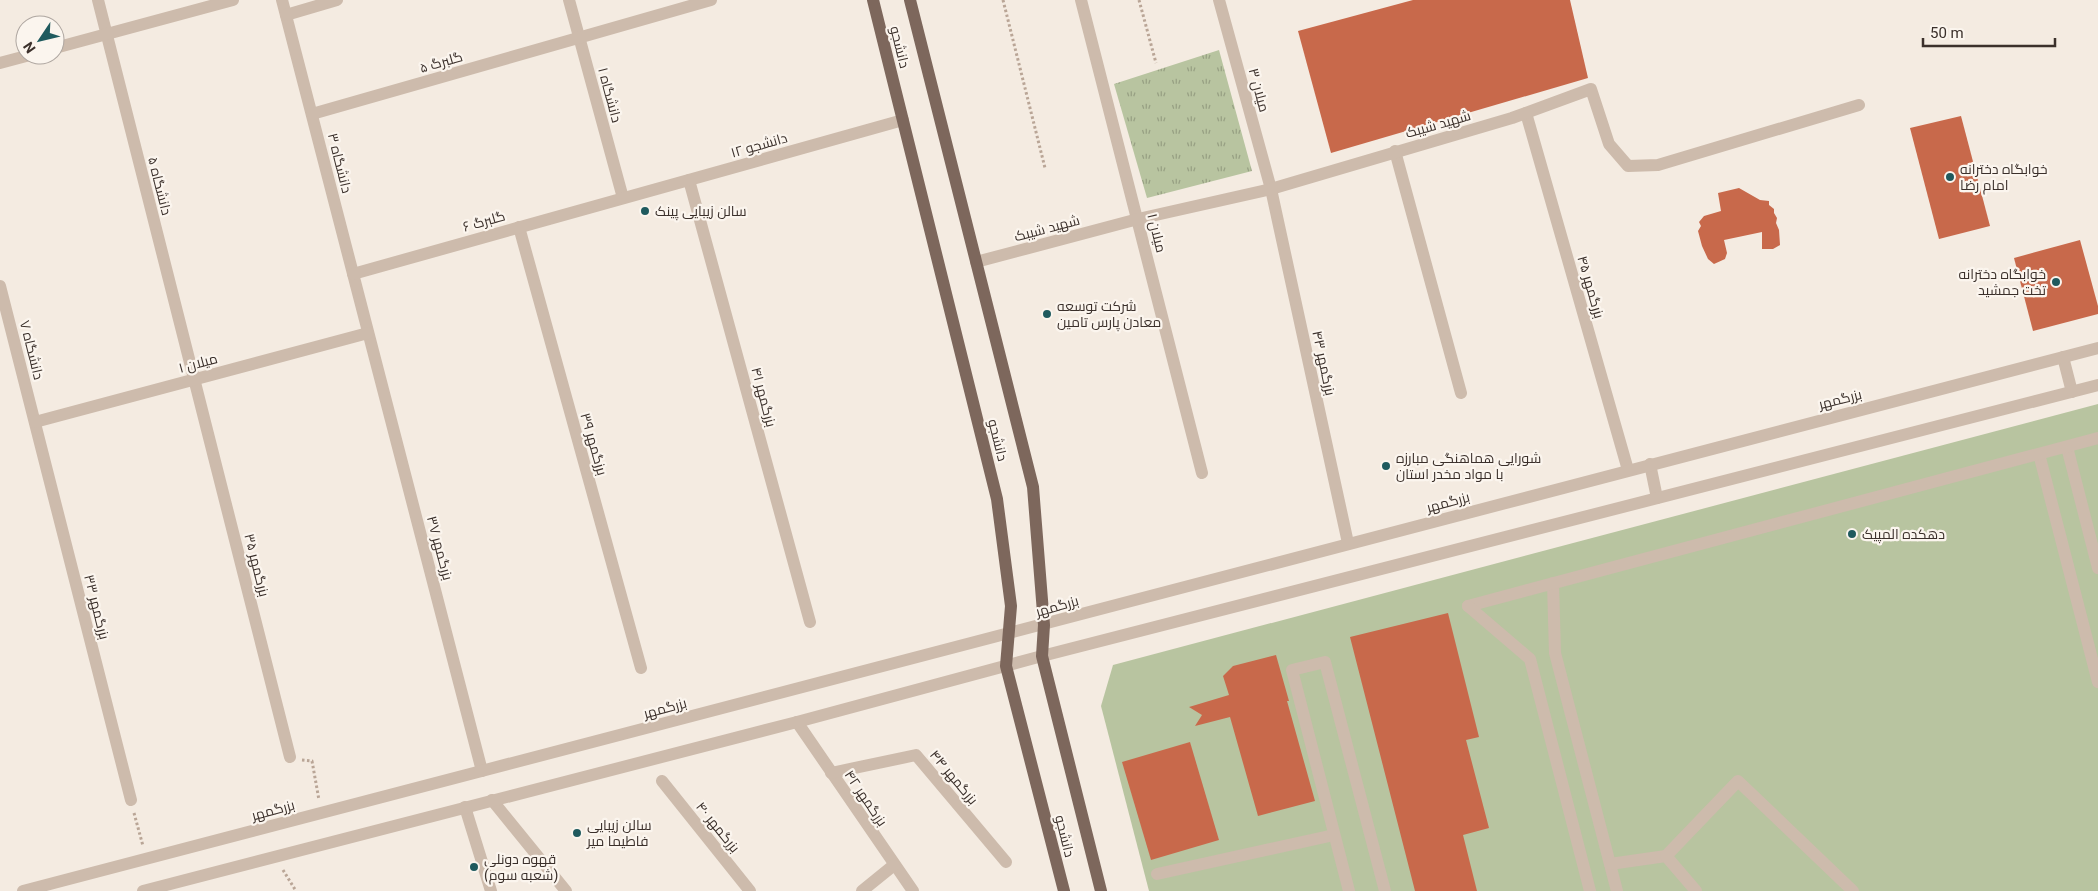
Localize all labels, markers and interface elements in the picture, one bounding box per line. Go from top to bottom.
north arrow [15,15,65,65]
scale bar [1923,15,2056,47]
street label: دانشجو [887,24,913,70]
text: 50 m [1930,24,1964,42]
text: N [20,39,39,56]
street label: گلبرگ ۵ [418,48,464,76]
street label: دانشگاه ۱ [595,66,625,124]
street label: میلان ۳ [1245,66,1273,114]
street label: شهید شیبک [1404,107,1472,141]
street label: دانشجو ۱۲ [729,129,789,161]
street label: دانشگاه ۳ [325,131,355,195]
street label: دانشگاه ۵ [145,155,175,217]
place label: خوابگاه دخترانه امام رضا [1960,161,2048,195]
marker: خوابگاه دخترانه امام رضا [1944,171,1956,183]
place label: سالن زیبایی پینک [655,203,746,221]
marker: سالن زیبایی پینک [639,205,651,217]
street label: گلبرگ ۶ [461,207,507,235]
street label: شهید شیبک [1012,212,1082,244]
street label: میلان ۱ [1144,212,1170,254]
street label: بزرگمهر ۴۵ [1574,254,1608,320]
place label: خوابگاه دخترانه تخت جمشید [1958,266,2046,298]
marker: خوابگاه دخترانه تخت جمشید [2050,276,2062,288]
place label: شرکت توسعه معادن پارس تامین [1057,298,1161,332]
marker: شرکت توسعه معادن پارس تامین [1041,308,1053,320]
street label: دانشگاه ۷ [17,319,47,381]
street label: بزرگمهر ۴۳ [1309,329,1339,397]
street label: میلان ۱ [177,350,219,376]
street label: بزرگمهر ۴۱ [748,365,780,429]
street label: بزرگمهر [1816,386,1863,412]
street label: برزگمهر ۳۹ [577,411,611,477]
street label: دانشجو [985,417,1011,463]
place label: شورایی هماهنگی مبارزه با مواد مخدر استان [1396,450,1541,482]
marker: شورایی هماهنگی مبارزه با مواد مخدر استان [1380,460,1392,472]
street label: بزرگمهر [1424,489,1471,516]
street label: بزرگمهر ۳۷ [424,514,456,582]
place label: دهکده المپیک [1862,526,1945,544]
marker: دهکده المپیک [1846,528,1858,540]
street label: بزرگمهر ۳۵ [241,532,273,598]
street label: بزرگمهر ۳۳ [81,573,113,641]
street label: بزرگمهر [1033,592,1080,620]
street label: بزرگمهر [641,695,688,722]
street label: بزرگمهر ۴۴ [927,747,981,807]
street label: بزرگمهر ۴۲ [841,767,891,829]
street label: بزرگمهر [249,797,296,824]
street label: بزرگمهر ۴۰ [693,799,743,855]
street label: دانشجو [1052,813,1078,859]
place label: سالن زیبایی فاطیما میر [586,817,652,849]
marker: سالن زیبایی فاطیما میر [571,827,583,839]
place label: قهوه دونلی (شعبه سوم) [484,851,558,885]
marker: قهوه دونلی (شعبه سوم) [468,861,480,873]

